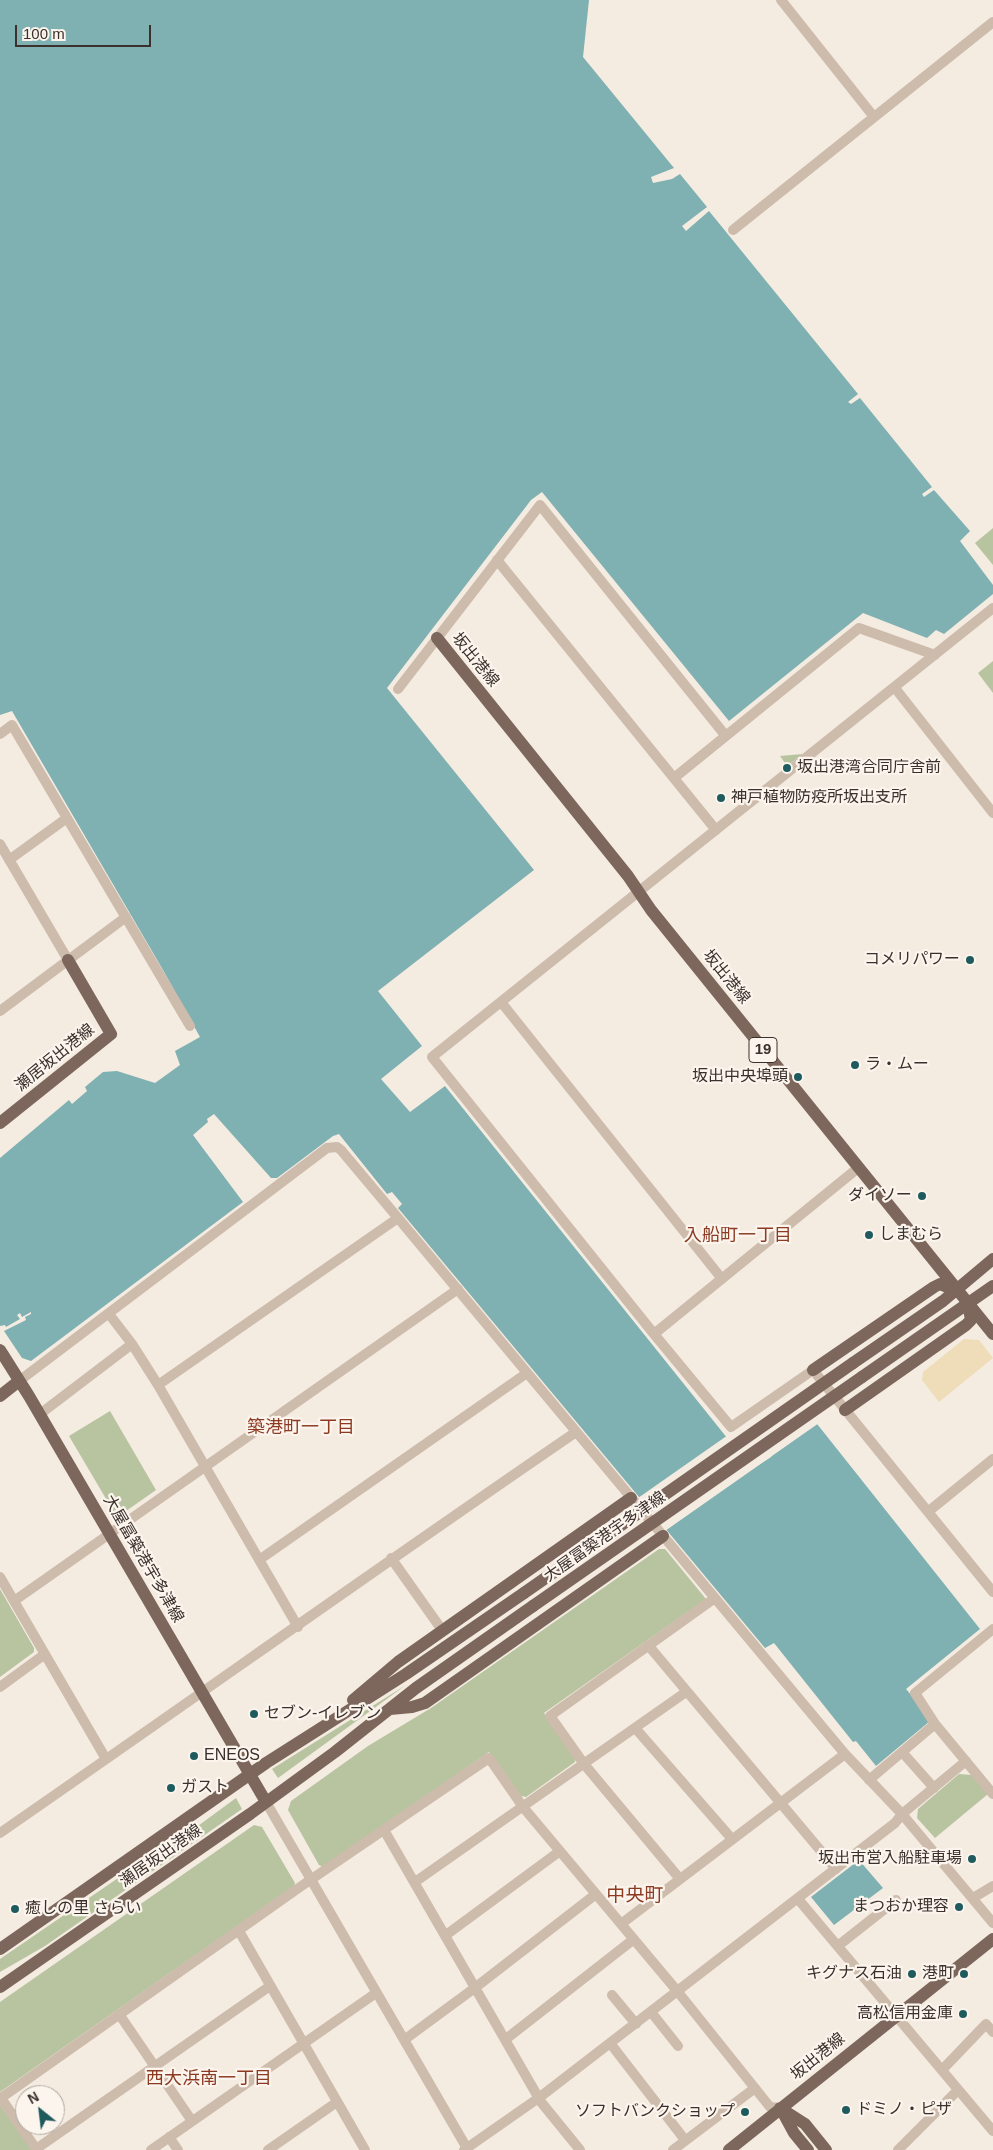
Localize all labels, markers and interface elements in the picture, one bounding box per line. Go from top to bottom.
scale bar [18,15,154,47]
text: 100 m [23,25,65,42]
street label: 坂出港線 [447,629,503,691]
place label: 坂出港湾合同庁舎前 [797,758,941,778]
marker: 坂出港湾合同庁舎前 [781,762,793,774]
place label: 神戸植物防疫所坂出支所 [731,788,907,808]
marker: 神戸植物防疫所坂出支所 [715,792,727,804]
street label: 坂出港線 [698,946,754,1008]
place label: コメリパワー [864,950,960,970]
marker: コメリパワー [964,954,976,966]
street label: 瀬居坂出港線 [12,1020,98,1096]
road number: 19 [749,1038,777,1062]
place label: ラ・ムー [865,1055,929,1075]
marker: ラ・ムー [849,1059,861,1071]
place label: 坂出中央埠頭 [692,1067,788,1087]
marker: 坂出中央埠頭 [792,1071,804,1083]
place label: ダイソー [848,1186,912,1206]
marker: ダイソー [916,1190,928,1202]
district label: 入船町一丁目 [684,1225,792,1247]
place label: しまむら [879,1225,943,1245]
marker: しまむら [863,1229,875,1241]
district label: 築港町一丁目 [247,1417,355,1439]
street label: 大屋冨築港宇多津線 [541,1488,669,1586]
street label: 大屋冨築港宇多津線 [99,1492,187,1626]
place label: セブン-イレブン [264,1704,381,1724]
marker: セブン-イレブン [248,1708,260,1720]
place label: ENEOS [204,1746,260,1766]
marker: ENEOS [188,1750,200,1762]
place label: ガスト [181,1778,229,1798]
marker: ガスト [165,1782,177,1794]
street label: 瀬居坂出港線 [116,1821,206,1891]
place label: 坂出市営入船駐車場 [818,1849,962,1869]
marker: 坂出市営入船駐車場 [966,1853,978,1865]
district label: 中央町 [607,1885,663,1907]
place label: まつおか理容 [853,1897,949,1917]
place label: 癒しの里 さらい [25,1899,141,1919]
marker: まつおか理容 [953,1901,965,1913]
marker: 癒しの里 さらい [9,1903,21,1915]
place label: キグナス石油 [806,1964,902,1984]
place label: 港町 [922,1964,954,1984]
marker: キグナス石油 [906,1968,918,1980]
marker: 港町 [958,1968,970,1980]
place label: 高松信用金庫 [857,2004,953,2024]
marker: 高松信用金庫 [957,2008,969,2020]
street label: 坂出港線 [787,2029,849,2085]
district label: 西大浜南一丁目 [146,2068,272,2090]
north arrow [15,2085,65,2135]
text: N [25,2088,42,2107]
place label: ドミノ・ピザ [856,2100,952,2120]
place label: ソフトバンクショップ [575,2102,735,2122]
marker: ドミノ・ピザ [840,2104,852,2116]
marker: ソフトバンクショップ [739,2106,751,2118]

